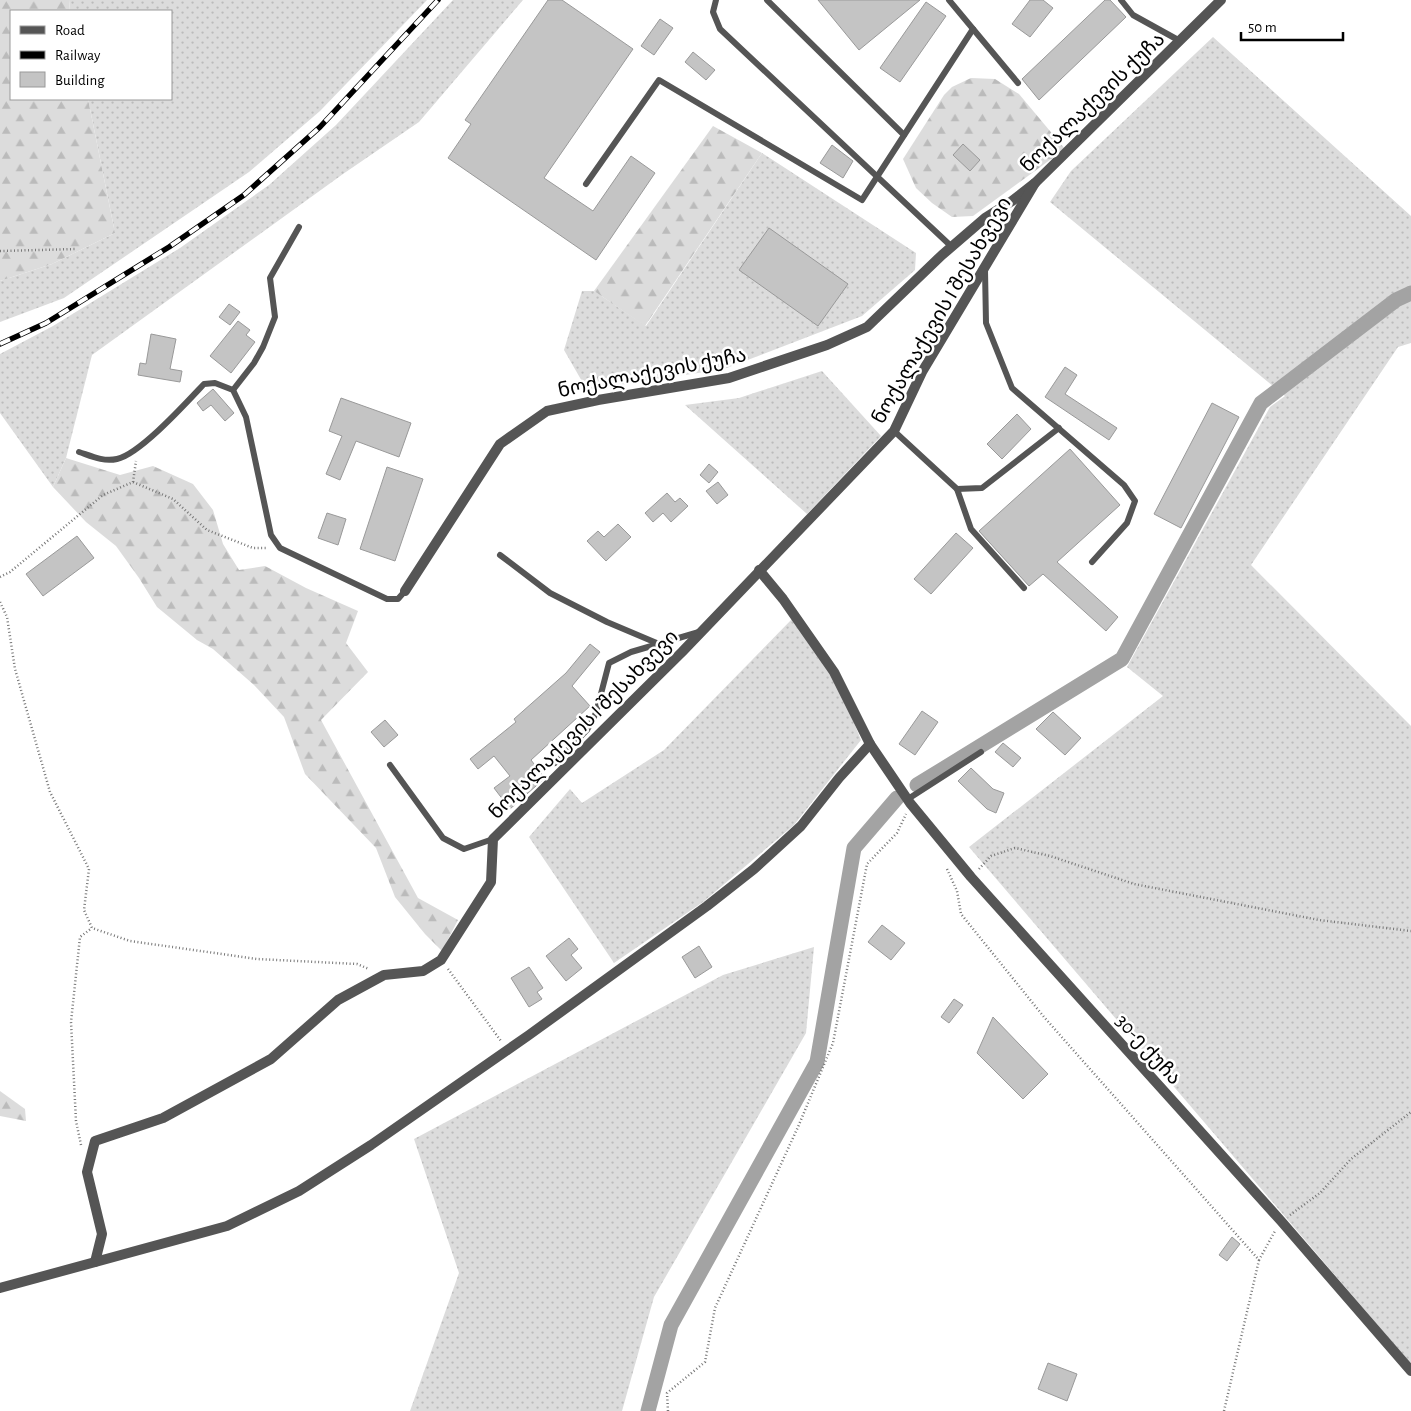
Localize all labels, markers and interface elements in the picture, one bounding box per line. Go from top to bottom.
legend [10,10,172,100]
scale bar [1241,10,1344,42]
text: 50 m [1248,20,1277,35]
text: Road [55,23,85,38]
street label: ნოქალაქევის ქუჩა [1017,29,1170,178]
text: Railway [55,48,101,63]
text: Building [55,73,105,88]
street label: ნოქალაქევის I შესახვევი [869,194,1017,428]
street label: ნოქალაქევის ქუჩა [556,345,749,403]
street label: ნოქალაქევის I შესახვევი [485,626,683,824]
street label: 30-ე ქუჩა [1111,1011,1185,1089]

